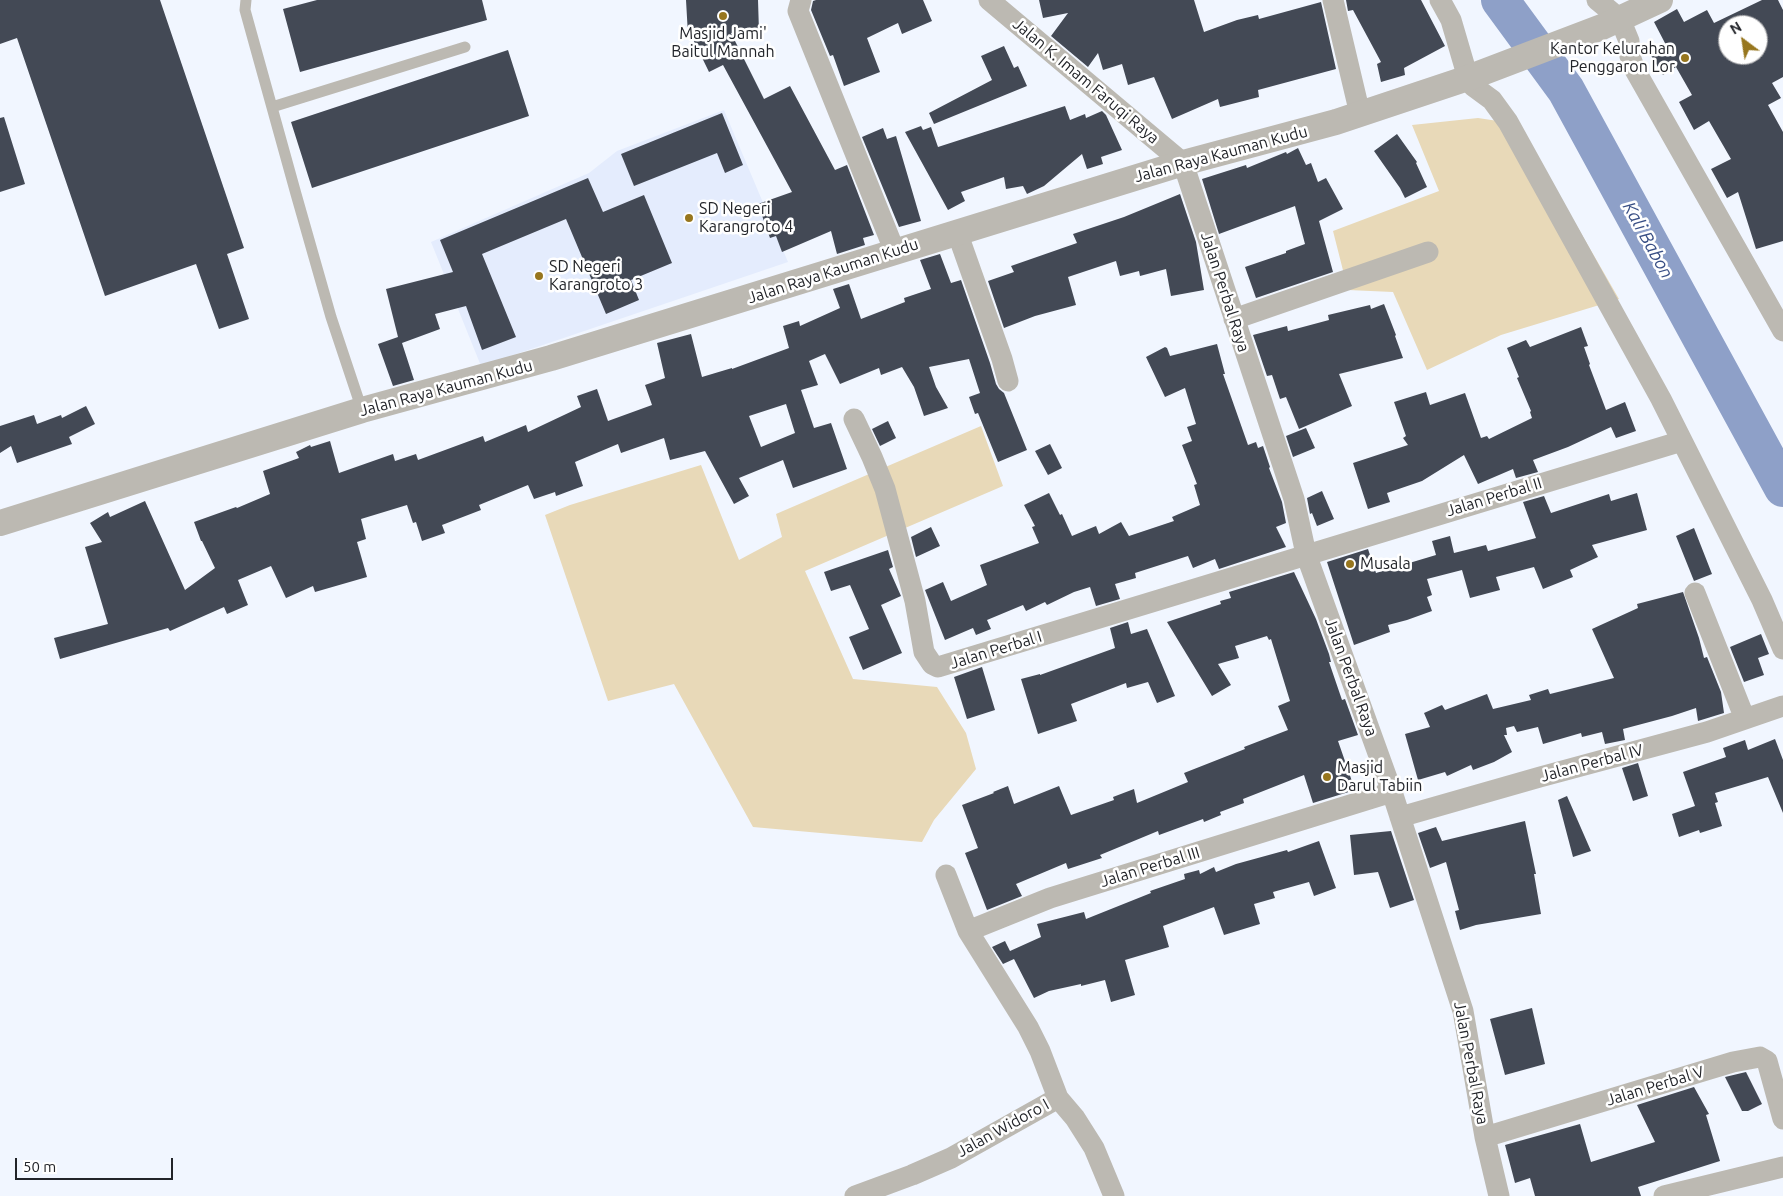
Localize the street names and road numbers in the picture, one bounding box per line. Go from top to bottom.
street label: Jalan K. Imam Faruqi Raya [1009,14,1163,148]
street label: Jalan Raya Kauman Kudu [1132,122,1310,186]
street label: Jalan Perbal Raya [1197,230,1253,354]
street label: Jalan Raya Kauman Kudu [745,234,921,308]
street label: Jalan Raya Kauman Kudu [357,356,535,420]
street label: Jalan Perbal II [1444,473,1544,521]
street label: Jalan Perbal Raya [1321,615,1381,739]
street label: Jalan Perbal I [948,627,1044,673]
street label: Jalan Perbal IV [1539,740,1645,786]
street label: Jalan Perbal III [1098,843,1202,891]
street label: Jalan Perbal Raya [1450,1000,1492,1126]
street label: Jalan Perbal V [1604,1062,1706,1110]
street label: Jalan Widoro I [954,1095,1052,1161]

